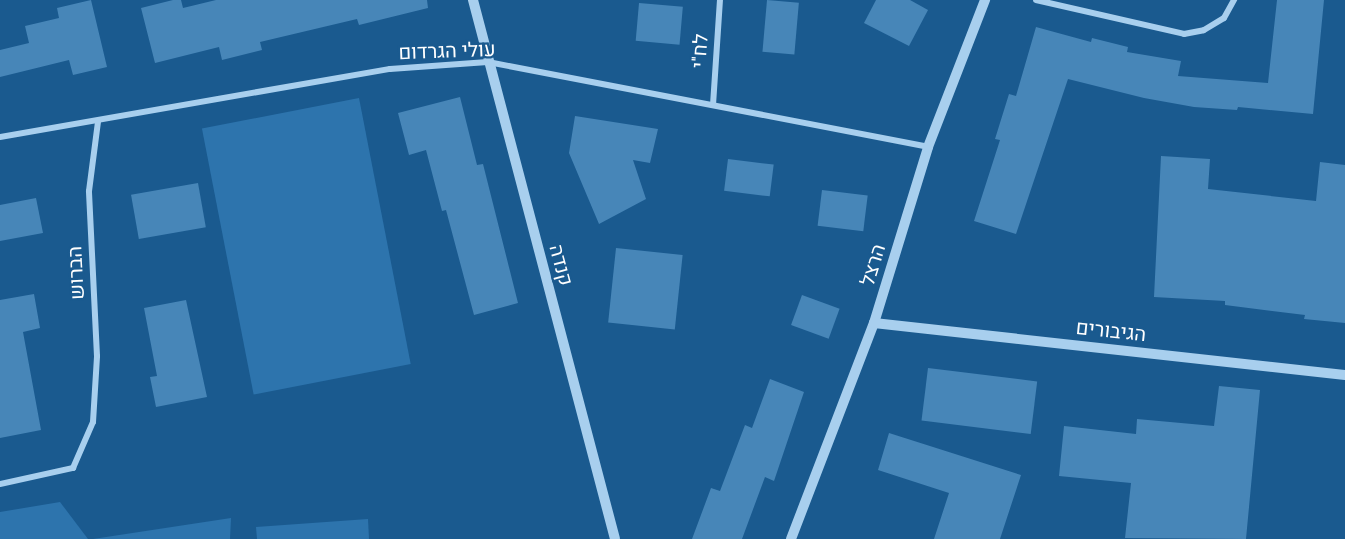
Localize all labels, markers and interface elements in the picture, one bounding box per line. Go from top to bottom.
street label: לח"י [687,33,713,69]
street label: עולי הגרדום [398,37,496,65]
street label: הרצל [855,241,891,289]
street label: קנדה [544,242,578,288]
street label: הברוש [63,245,89,301]
street label: הגיבורים [1075,315,1147,347]

